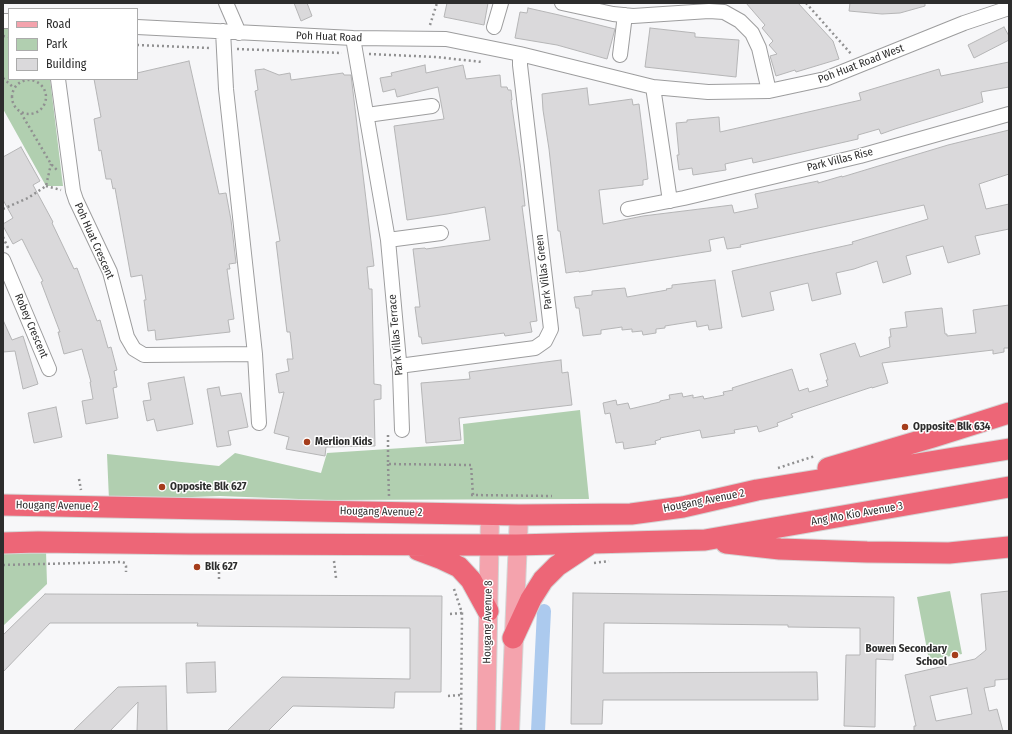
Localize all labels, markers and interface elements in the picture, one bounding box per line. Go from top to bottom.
legend [8,8,138,80]
text: Road [46,17,71,31]
street label: Poh Huat Road [296,29,362,45]
text: Park [46,37,67,51]
street label: Poh Huat Road West [816,42,906,86]
text: Building [46,57,86,71]
street label: Park Villas Rise [806,145,874,175]
street label: Poh Huat Crescent [71,201,117,281]
street label: Park Villas Green [533,234,555,310]
street label: Robey Crescent [11,292,51,360]
street label: Park Villas Terrace [386,294,406,376]
place label: Opposite Blk 634 [913,420,990,434]
marker: Opposite Blk 634 [900,422,910,432]
place label: Merlion Kids [315,435,372,449]
marker: Merlion Kids [302,437,312,447]
place label: Opposite Blk 627 [170,480,246,494]
marker: Opposite Blk 627 [157,482,167,492]
street label: Hougang Avenue 2 [662,487,746,515]
street label: Hougang Avenue 2 [16,499,98,513]
street label: Ang Mo Kio Avenue 3 [810,499,904,529]
street label: Hougang Avenue 2 [340,505,422,519]
place label: Blk 627 [205,560,237,574]
marker: Blk 627 [192,562,202,572]
street label: Hougang Avenue 8 [481,580,495,664]
place label: Bowen Secondary School [866,642,947,668]
marker: Bowen Secondary School [950,650,960,660]

